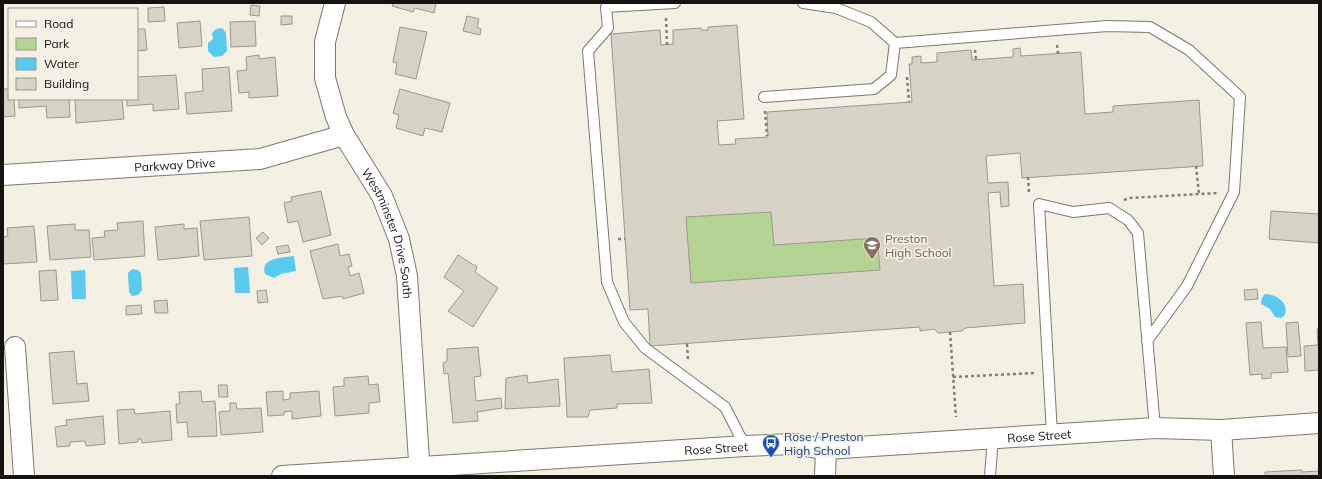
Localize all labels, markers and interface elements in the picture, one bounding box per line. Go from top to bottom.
legend [8,8,138,100]
text: Road [44,16,73,31]
text: Park [44,36,70,51]
text: Water [44,56,80,71]
text: Building [44,76,89,91]
street label: Parkway Drive [134,154,216,174]
street label: Westminster Drive South [359,165,416,299]
place label: Preston High School [885,231,951,260]
school or university icon: Preston High School [862,235,882,260]
street label: Rose Street [1007,426,1072,445]
place label: Rose / Preston High School [784,429,864,458]
bus stop icon: Rose / Preston High School [761,433,781,458]
street label: Rose Street [684,438,748,457]

